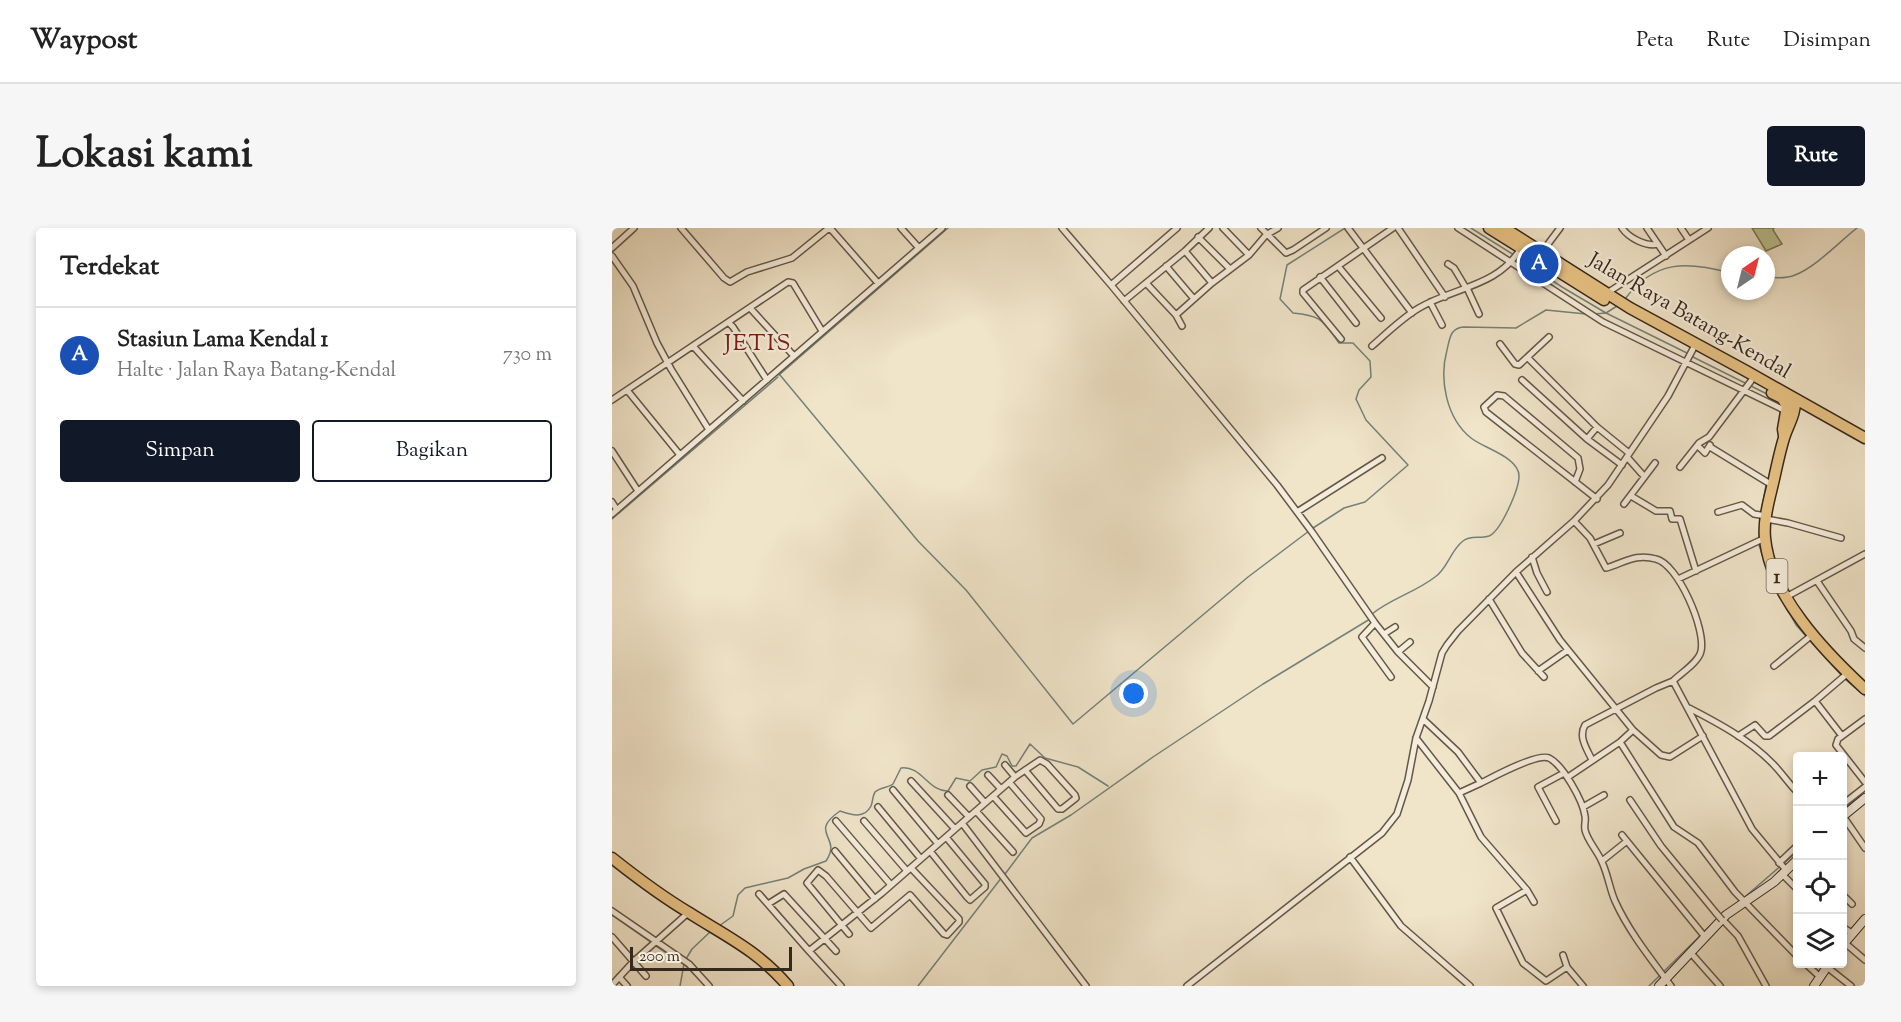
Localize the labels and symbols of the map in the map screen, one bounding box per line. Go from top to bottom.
pin: A [1520,242,1558,286]
street label: Jalan Raya Batang-Kendal [1581,246,1796,387]
north arrow [1721,246,1775,300]
district label: JETIS [722,327,792,361]
road number: 1 [1766,559,1788,593]
your location [1119,679,1148,708]
scale bar [630,944,792,972]

